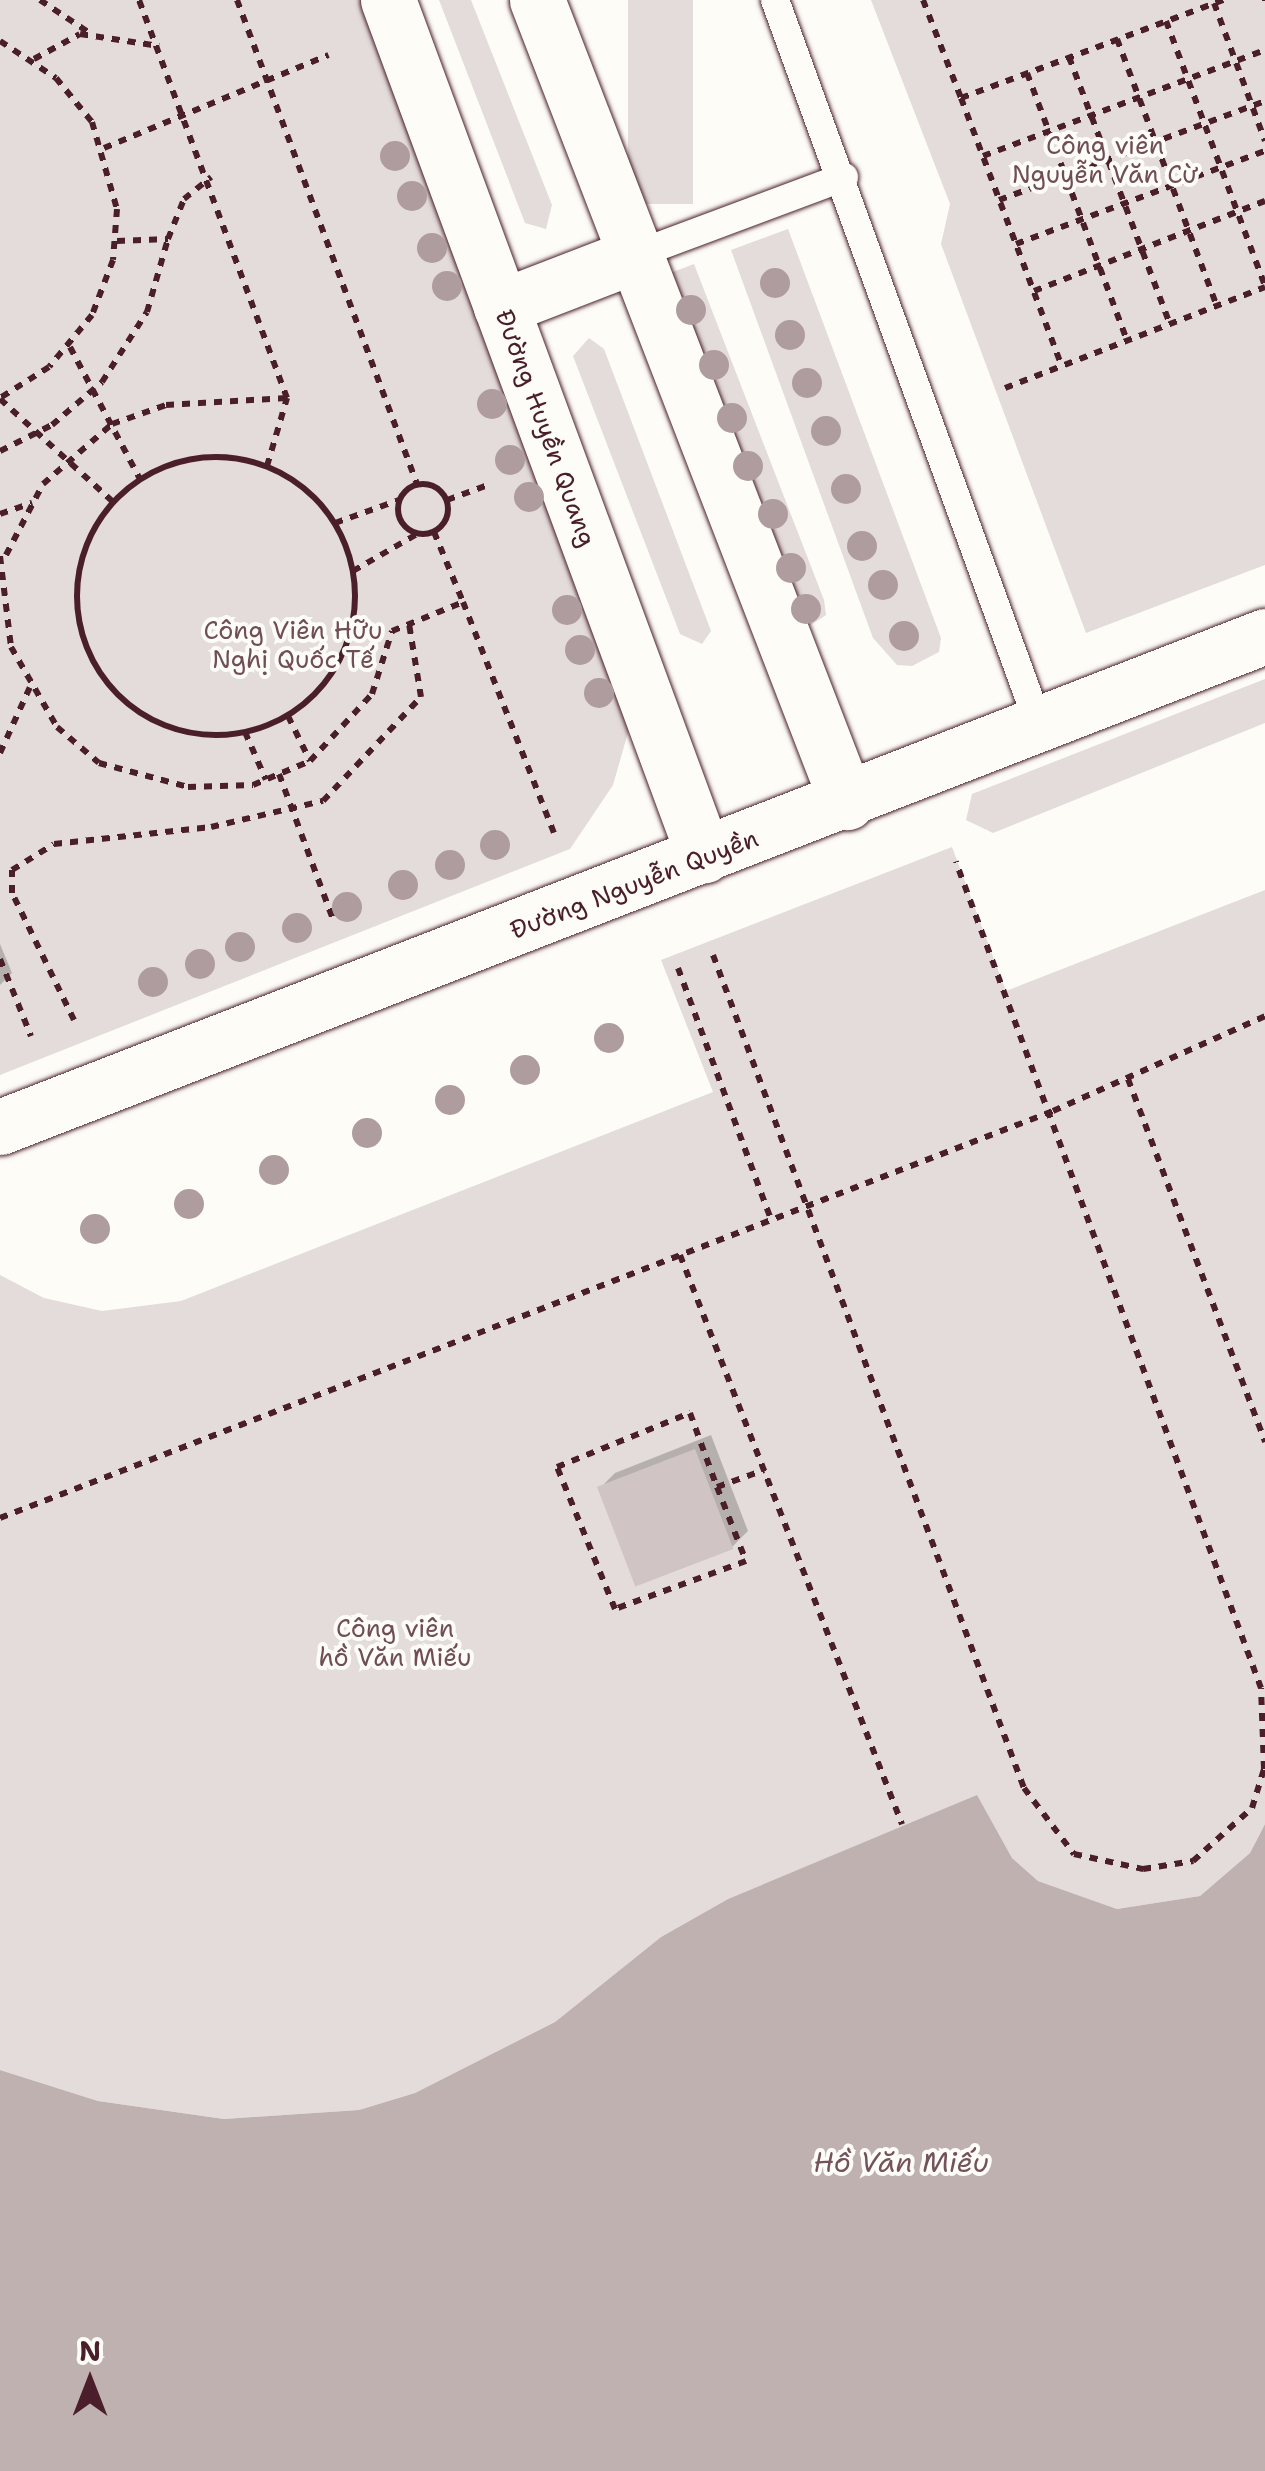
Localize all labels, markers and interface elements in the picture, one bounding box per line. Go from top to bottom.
park label: Công viên Nguyễn Văn Cừ [1012,131,1198,190]
street label: Đường Huyền Quang [489,306,603,550]
park label: Công Viên Hữu Nghị Quốc Tế [204,616,382,675]
street label: Đường Nguyễn Quyền [506,823,762,945]
park label: Công viên hồ Văn Miếu [318,1614,472,1673]
water label: Hồ Văn Miếu [813,2145,989,2179]
north arrow [40,2331,140,2431]
text: N [79,2332,101,2370]

